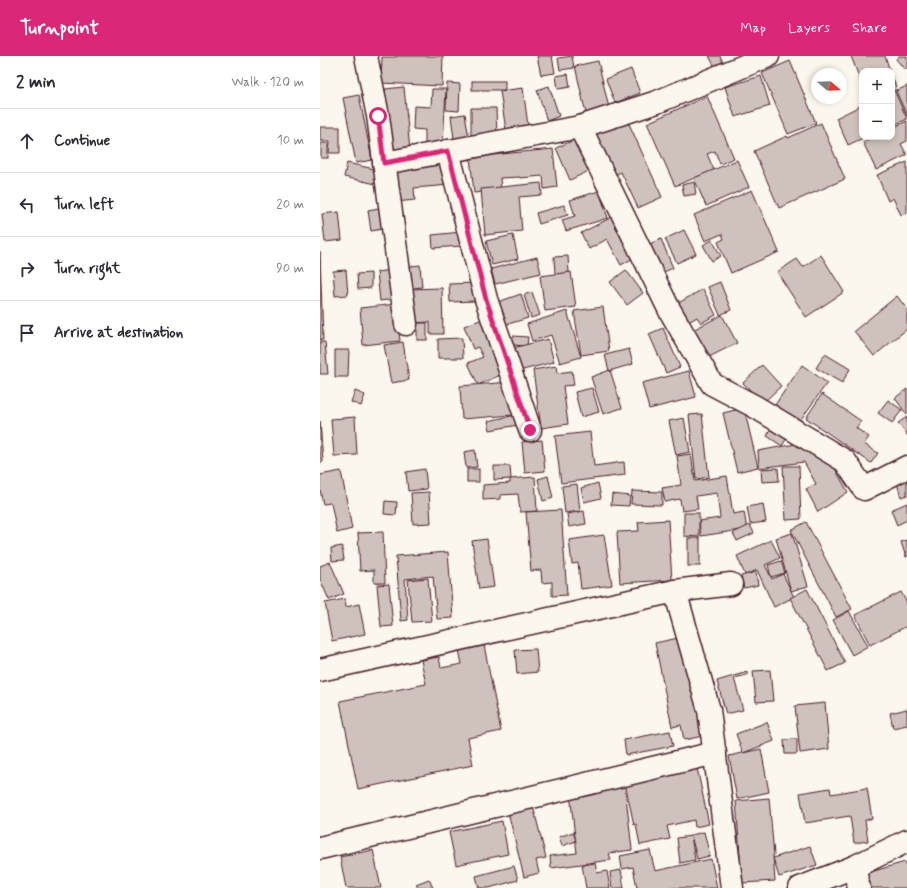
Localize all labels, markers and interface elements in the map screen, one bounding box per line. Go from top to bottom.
text: Turnpoint [20,16,99,41]
text: Map [740,19,766,37]
text: Layers [788,19,830,37]
text: Share [852,19,887,37]
north arrow [811,68,847,104]
map controls [859,68,895,140]
button: + [859,68,895,104]
text: 2 min [16,71,56,93]
text: Walk · 120 m [232,74,304,91]
button: − [859,104,895,140]
route start [369,107,387,125]
icon: ahead [16,130,38,152]
text: Continue [54,131,110,151]
text: 10 m [277,132,304,149]
icon: left [16,194,38,216]
text: Turn left [54,195,114,215]
text: 20 m [276,196,304,213]
icon: right [16,258,38,280]
text: Turn right [54,259,121,279]
text: 90 m [276,260,304,277]
icon: arrive [16,322,38,344]
text: Arrive at destination [54,323,183,343]
route end [521,421,539,439]

